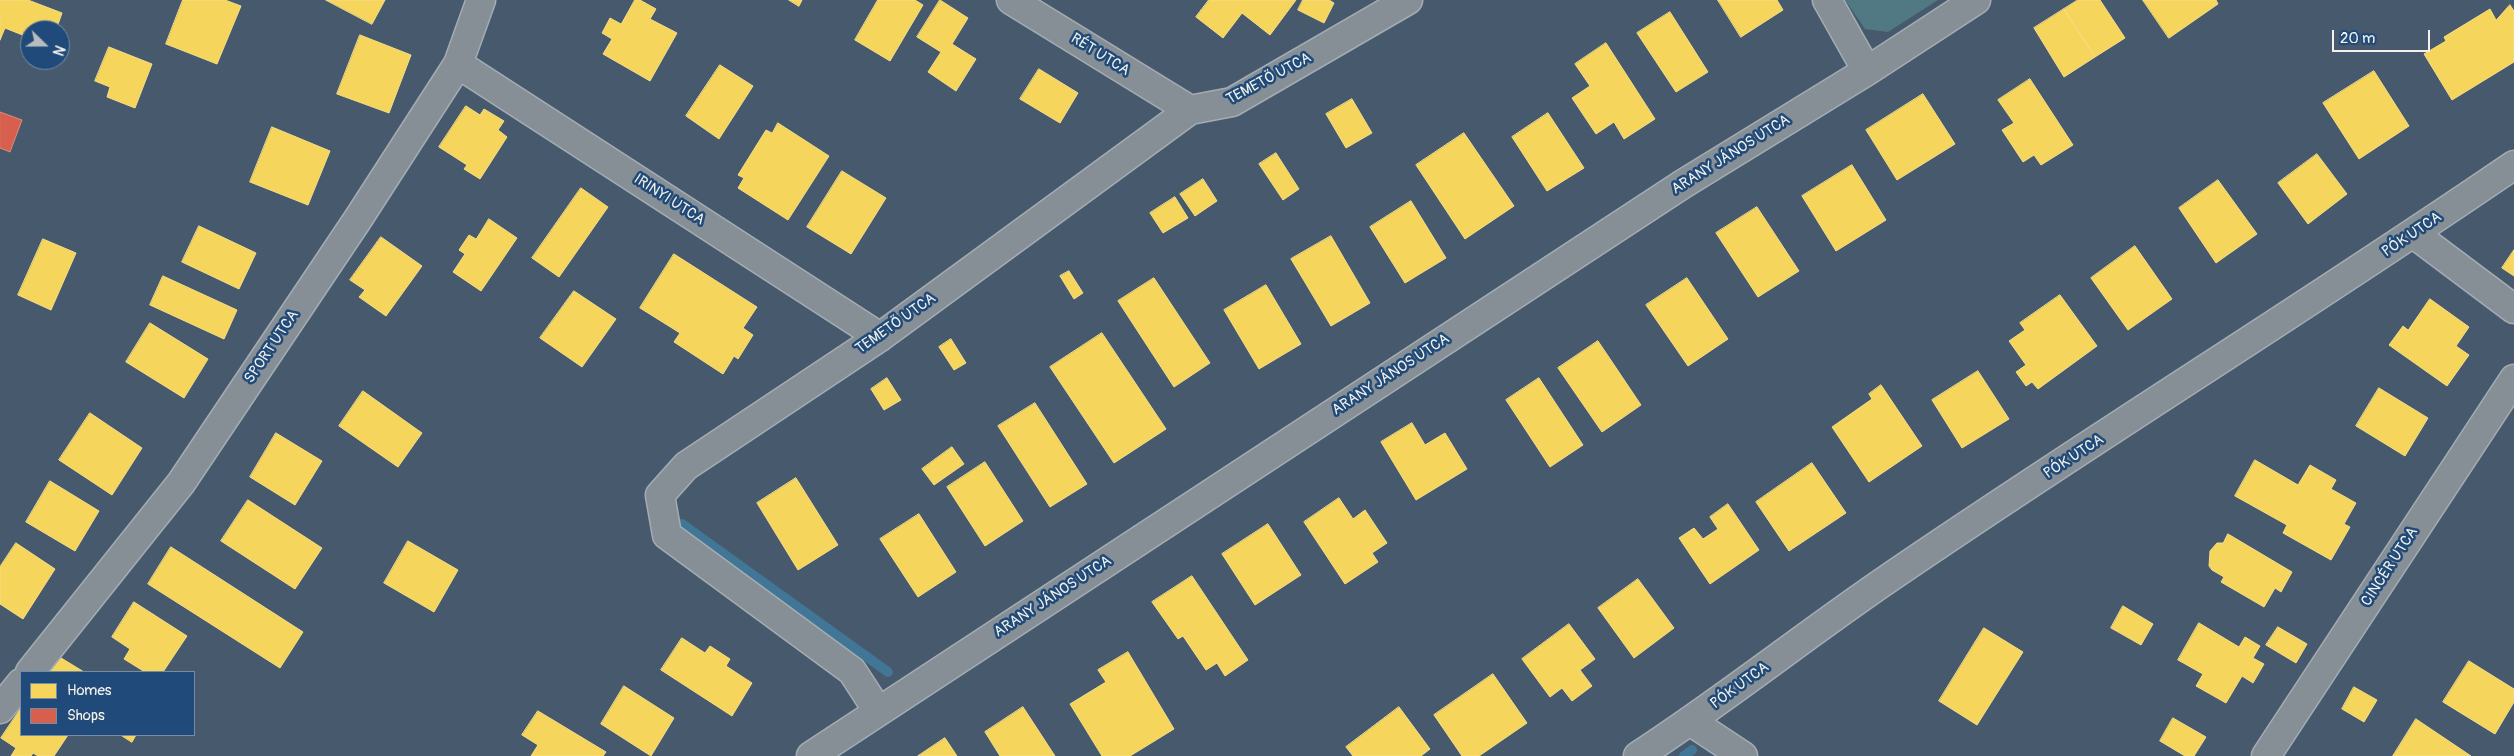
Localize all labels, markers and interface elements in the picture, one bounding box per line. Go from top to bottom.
north arrow [20,20,70,70]
scale bar [2334,20,2432,52]
text: 20 m [2340,29,2375,48]
street label: RÉT UTCA [1067,30,1133,80]
text: N [49,43,68,58]
street label: TEMETŐ UTCA [1223,49,1315,109]
street label: ARANY JÁNOS UTCA [1668,111,1794,199]
street label: IRINYI UTCA [630,170,708,230]
street label: PÓK UTCA [2379,209,2445,261]
street label: TEMETŐ UTCA [852,290,940,358]
street label: SPORT UTCA [241,307,303,387]
street label: ARANY JÁNOS UTCA [1329,330,1453,420]
street label: PÓK UTCA [2041,431,2107,483]
street label: CINCÉR UTCA [2358,524,2422,610]
street label: ARANY JÁNOS UTCA [991,552,1115,642]
street label: PÓK UTCA [1707,659,1773,713]
legend [20,671,195,736]
text: Homes [67,681,112,700]
text: Shops [67,706,105,725]

